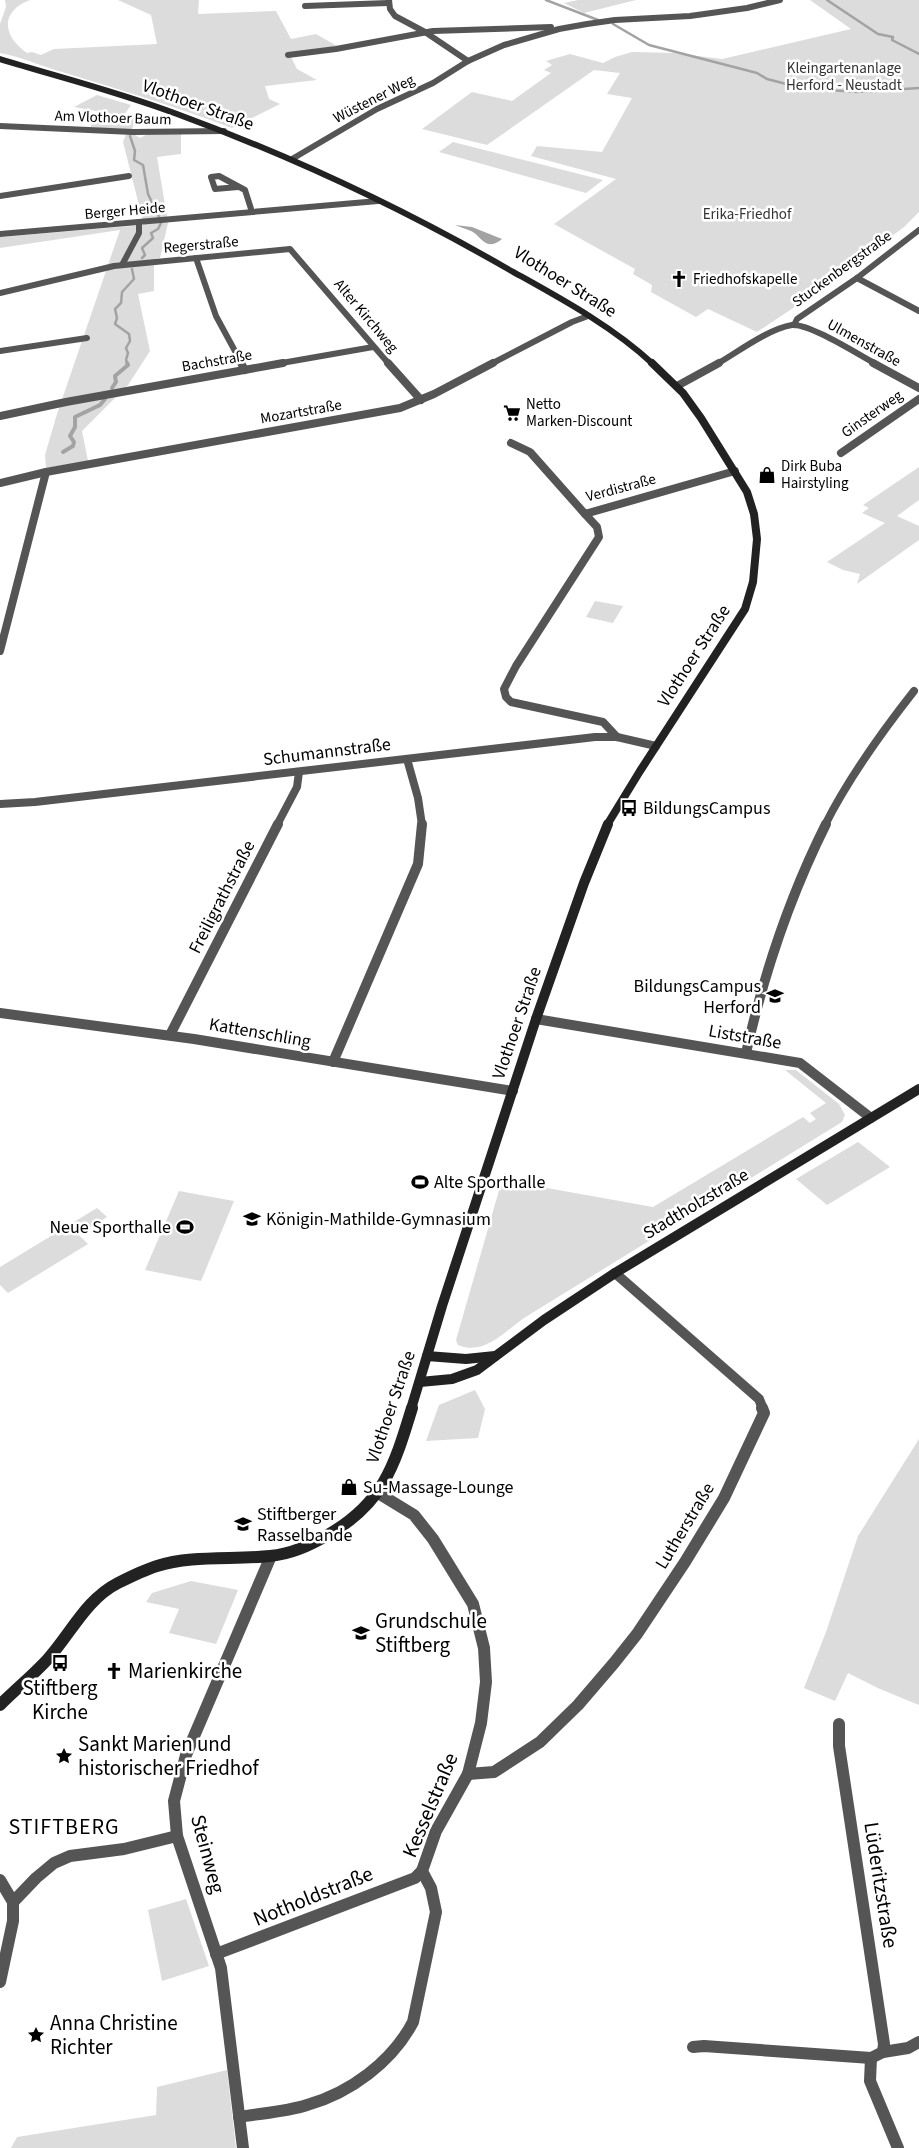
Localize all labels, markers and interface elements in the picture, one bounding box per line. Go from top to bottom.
park label: Kleingartenanlage Herford - Neustadt [786,58,902,96]
street label: Wüstener Weg [330,69,419,128]
street label: Vlothoer Straße [139,73,257,137]
street label: Am Vlothoer Baum [54,105,172,131]
street label: Berger Heide [84,197,166,225]
park label: Erika-Friedhof [703,204,792,225]
street label: Stuckenbergstraße [788,226,896,312]
street label: Regerstraße [163,231,239,259]
street label: Vlothoer Straße [509,240,621,324]
church icon: Friedhofskapelle [669,269,689,289]
place label: Friedhofskapelle [693,269,797,290]
street label: Alter Kirchweg [329,275,403,358]
street label: Ulmenstraße [823,314,905,372]
street label: Bachstraße [180,345,254,377]
street label: Ginsterweg [837,385,907,443]
place label: Netto Marken-Discount [526,394,632,432]
street label: Mozartstraße [259,395,343,429]
supermarket icon: Netto Marken-Discount [502,403,522,423]
place label: Dirk Buba Hairstyling [781,456,849,494]
shop icon: Dirk Buba Hairstyling [757,465,777,485]
street label: Verdistraße [584,469,658,507]
street label: Vlothoer Straße [652,600,736,712]
street label: Schumannstraße [262,732,392,772]
place label: BildungsCampus [643,796,770,821]
bus stop icon: BildungsCampus [619,798,639,818]
street label: Freiligrathstraße [183,836,261,958]
street label: Vlothoer Straße [486,963,548,1082]
place label: BildungsCampus Herford [634,974,761,1020]
school or university icon: BildungsCampus Herford [765,986,785,1006]
street label: Kattenschling [207,1012,313,1054]
street label: Liststraße [707,1018,784,1056]
street label: Stadtholzstraße [638,1163,754,1245]
place label: Alte Sporthalle [434,1170,545,1195]
sports icon: Alte Sporthalle [410,1172,430,1192]
place label: Königin-Mathilde-Gymnasium [266,1207,491,1232]
school or university icon: Königin-Mathilde-Gymnasium [242,1209,262,1229]
place label: Neue Sporthalle [49,1215,171,1240]
sports icon: Neue Sporthalle [175,1217,195,1237]
street label: Vlothoer Straße [360,1347,422,1466]
place label: Su-Massage-Lounge [363,1475,514,1500]
shop icon: Su-Massage-Lounge [339,1477,359,1497]
street label: Lutherstraße [649,1478,721,1574]
place label: Stiftberger Rasselbande [257,1502,352,1548]
school or university icon: Stiftberger Rasselbande [233,1514,253,1534]
place label: Grundschule Stiftberg [375,1606,487,1660]
school or university icon: Grundschule Stiftberg [351,1623,371,1643]
bus stop icon: Stiftberg Kirche [50,1653,70,1673]
place label: Marienkirche [128,1656,242,1686]
church icon: Marienkirche [104,1661,124,1681]
place label: Stiftberg Kirche [22,1673,98,1727]
place label: Sankt Marien und historischer Friedhof [78,1729,260,1783]
place icon: Sankt Marien und historischer Friedhof [54,1746,74,1766]
street label: Kesselstraße [394,1748,466,1862]
district label: STIFTBERG [8,1811,120,1843]
street label: Steinweg [183,1811,233,1897]
street label: Lüderitzstraße [856,1820,906,1950]
street label: Notholdstraße [249,1858,377,1934]
place label: Anna Christine Richter [50,2008,178,2062]
place icon: Anna Christine Richter [26,2025,46,2045]

